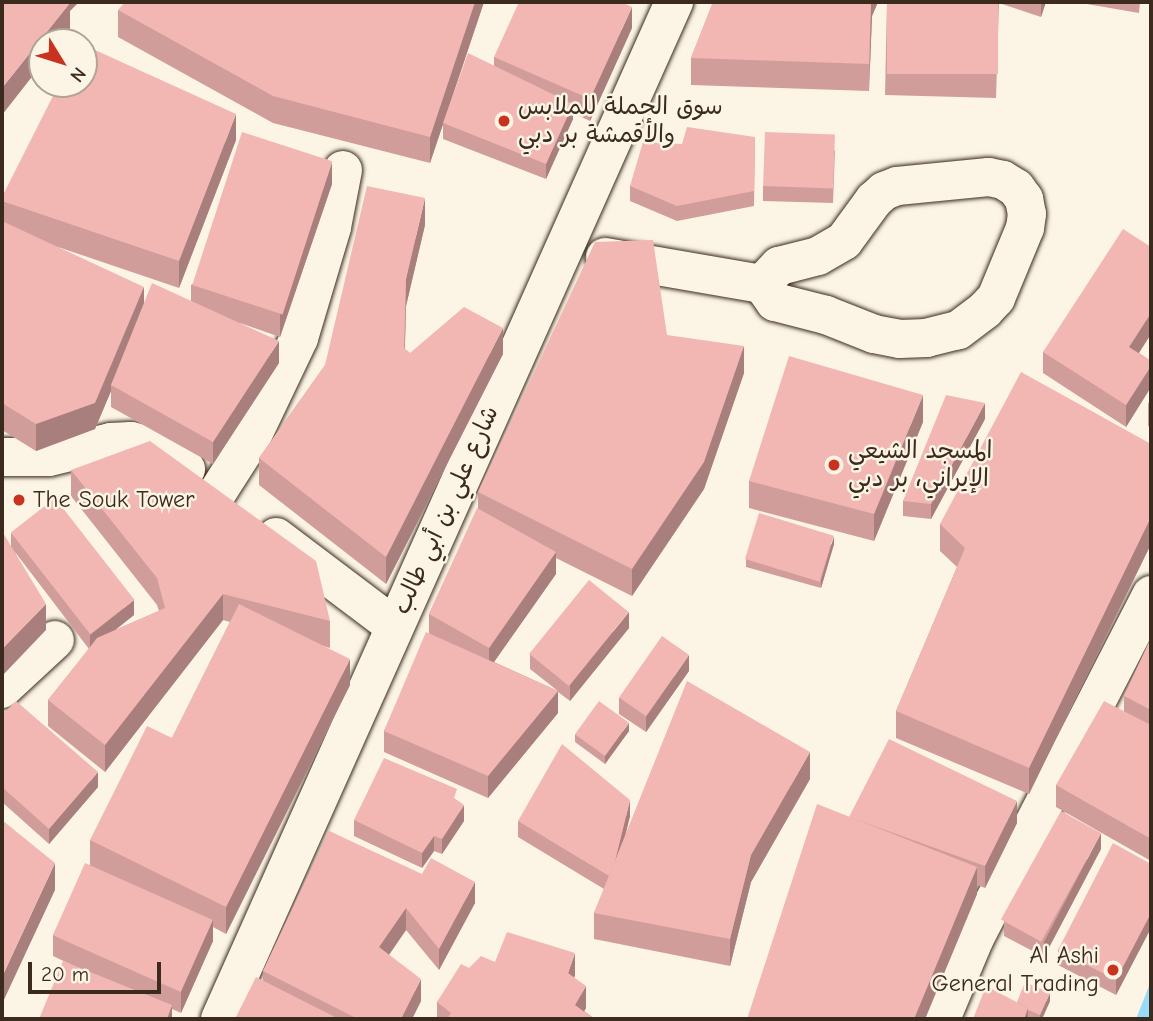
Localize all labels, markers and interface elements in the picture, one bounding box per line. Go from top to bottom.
north arrow [28,28,98,98]
text: N [65,63,90,86]
place label: سوق الجملة للملابس والأقمشة بر دبي [518,93,723,149]
marker: سوق الجملة للملابس والأقمشة بر دبي [496,113,512,129]
street label: شارع علي بن أبي طالب [387,401,505,619]
place label: المسجد الشيعي الإيراني، بر دبي [848,437,992,493]
marker: المسجد الشيعي الإيراني، بر دبي [826,457,842,473]
place label: The Souk Tower [33,486,195,514]
marker: The Souk Tower [11,492,27,508]
place label: Al Ashi General Trading [932,942,1099,998]
scale bar [32,948,164,992]
text: 20 m [41,962,89,986]
marker: Al Ashi General Trading [1105,962,1121,978]

